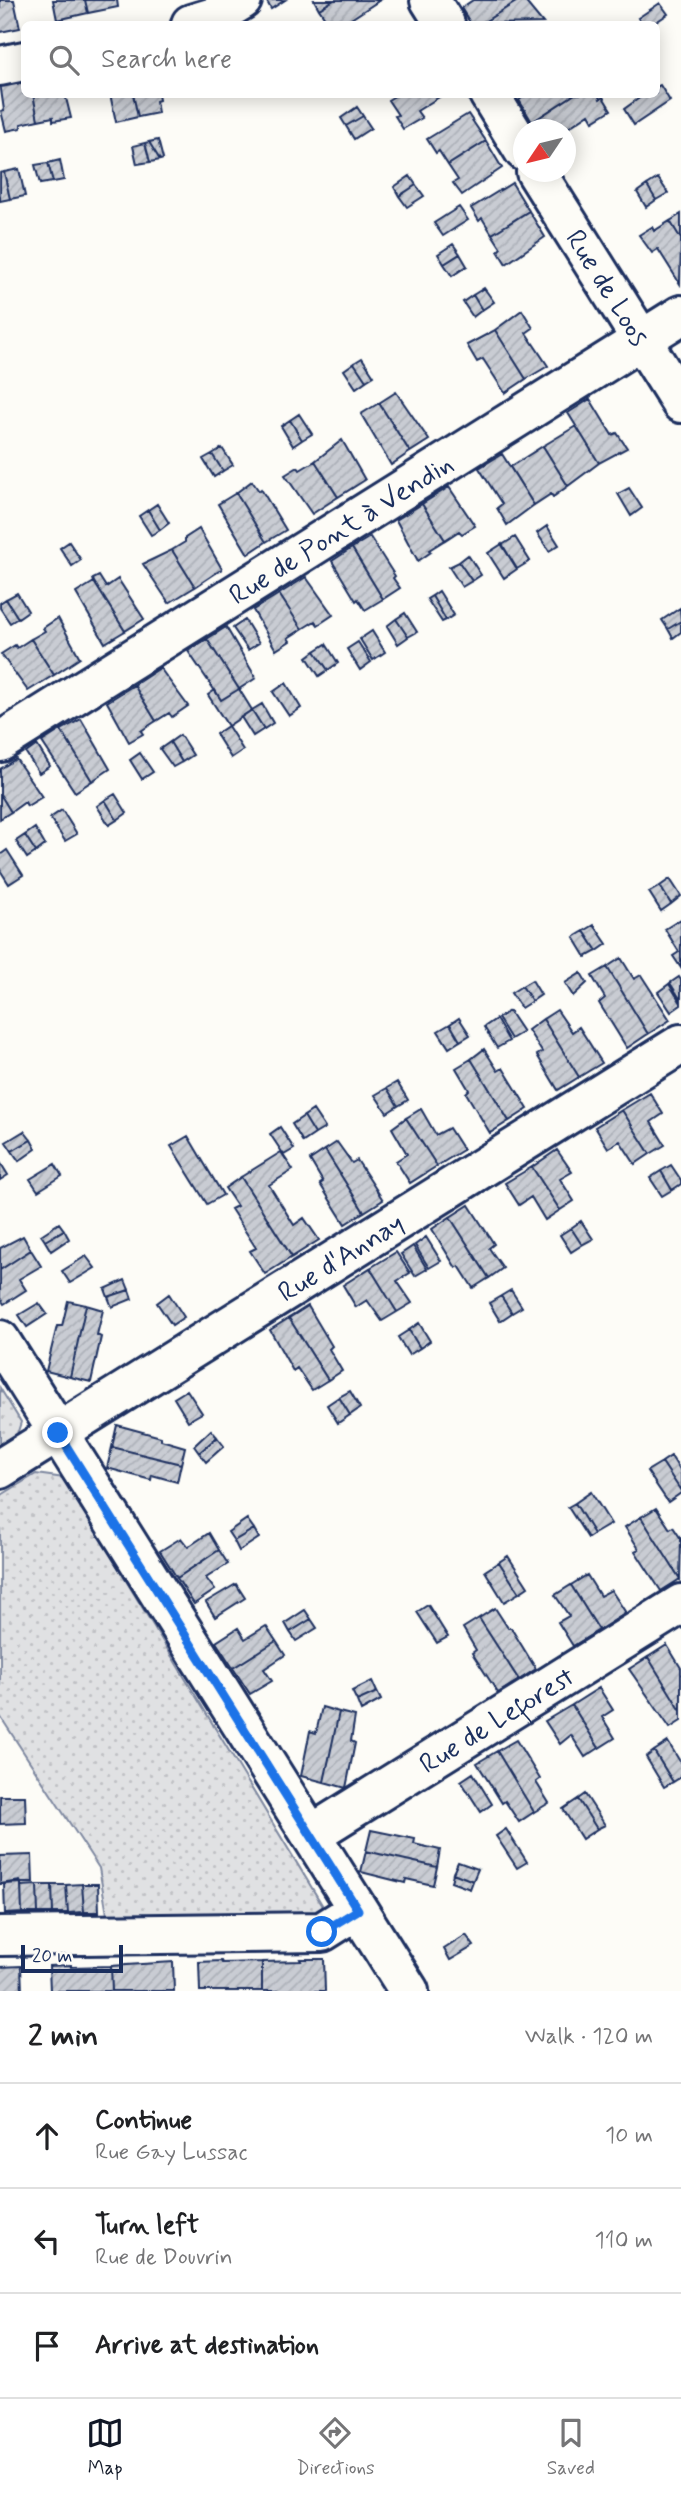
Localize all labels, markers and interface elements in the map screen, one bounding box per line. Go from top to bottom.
search box [21,21,660,98]
icon: search [45,41,83,79]
text: Search here [101,43,232,77]
north arrow [513,119,576,182]
street label: Rue de Loos [556,223,657,354]
street label: Rue de Pont à Vendin [223,446,461,615]
street label: Rue d'Annay [271,1205,412,1312]
route end [42,1417,73,1448]
street label: Rue de Leforest [413,1659,582,1784]
route start [306,1916,337,1947]
scale bar [21,1942,122,1974]
text: 20 m [32,1944,72,1969]
text: 2 min [28,2017,98,2056]
text: Walk · 120 m [525,2022,653,2052]
text: Continue [95,2104,192,2138]
icon: ahead [28,2117,66,2155]
text: 10 m [605,2121,653,2151]
text: Rue Gay Lussac [95,2138,248,2168]
text: Turn left [95,2209,199,2243]
icon: left [28,2222,66,2260]
text: 110 m [594,2226,653,2256]
text: Rue de Douvrin [95,2243,233,2273]
icon: arrive [28,2327,66,2365]
text: Arrive at destination [95,2329,319,2363]
tab: Map [86,2414,124,2481]
tab: Directions [296,2414,375,2481]
tab: Saved [547,2414,595,2481]

